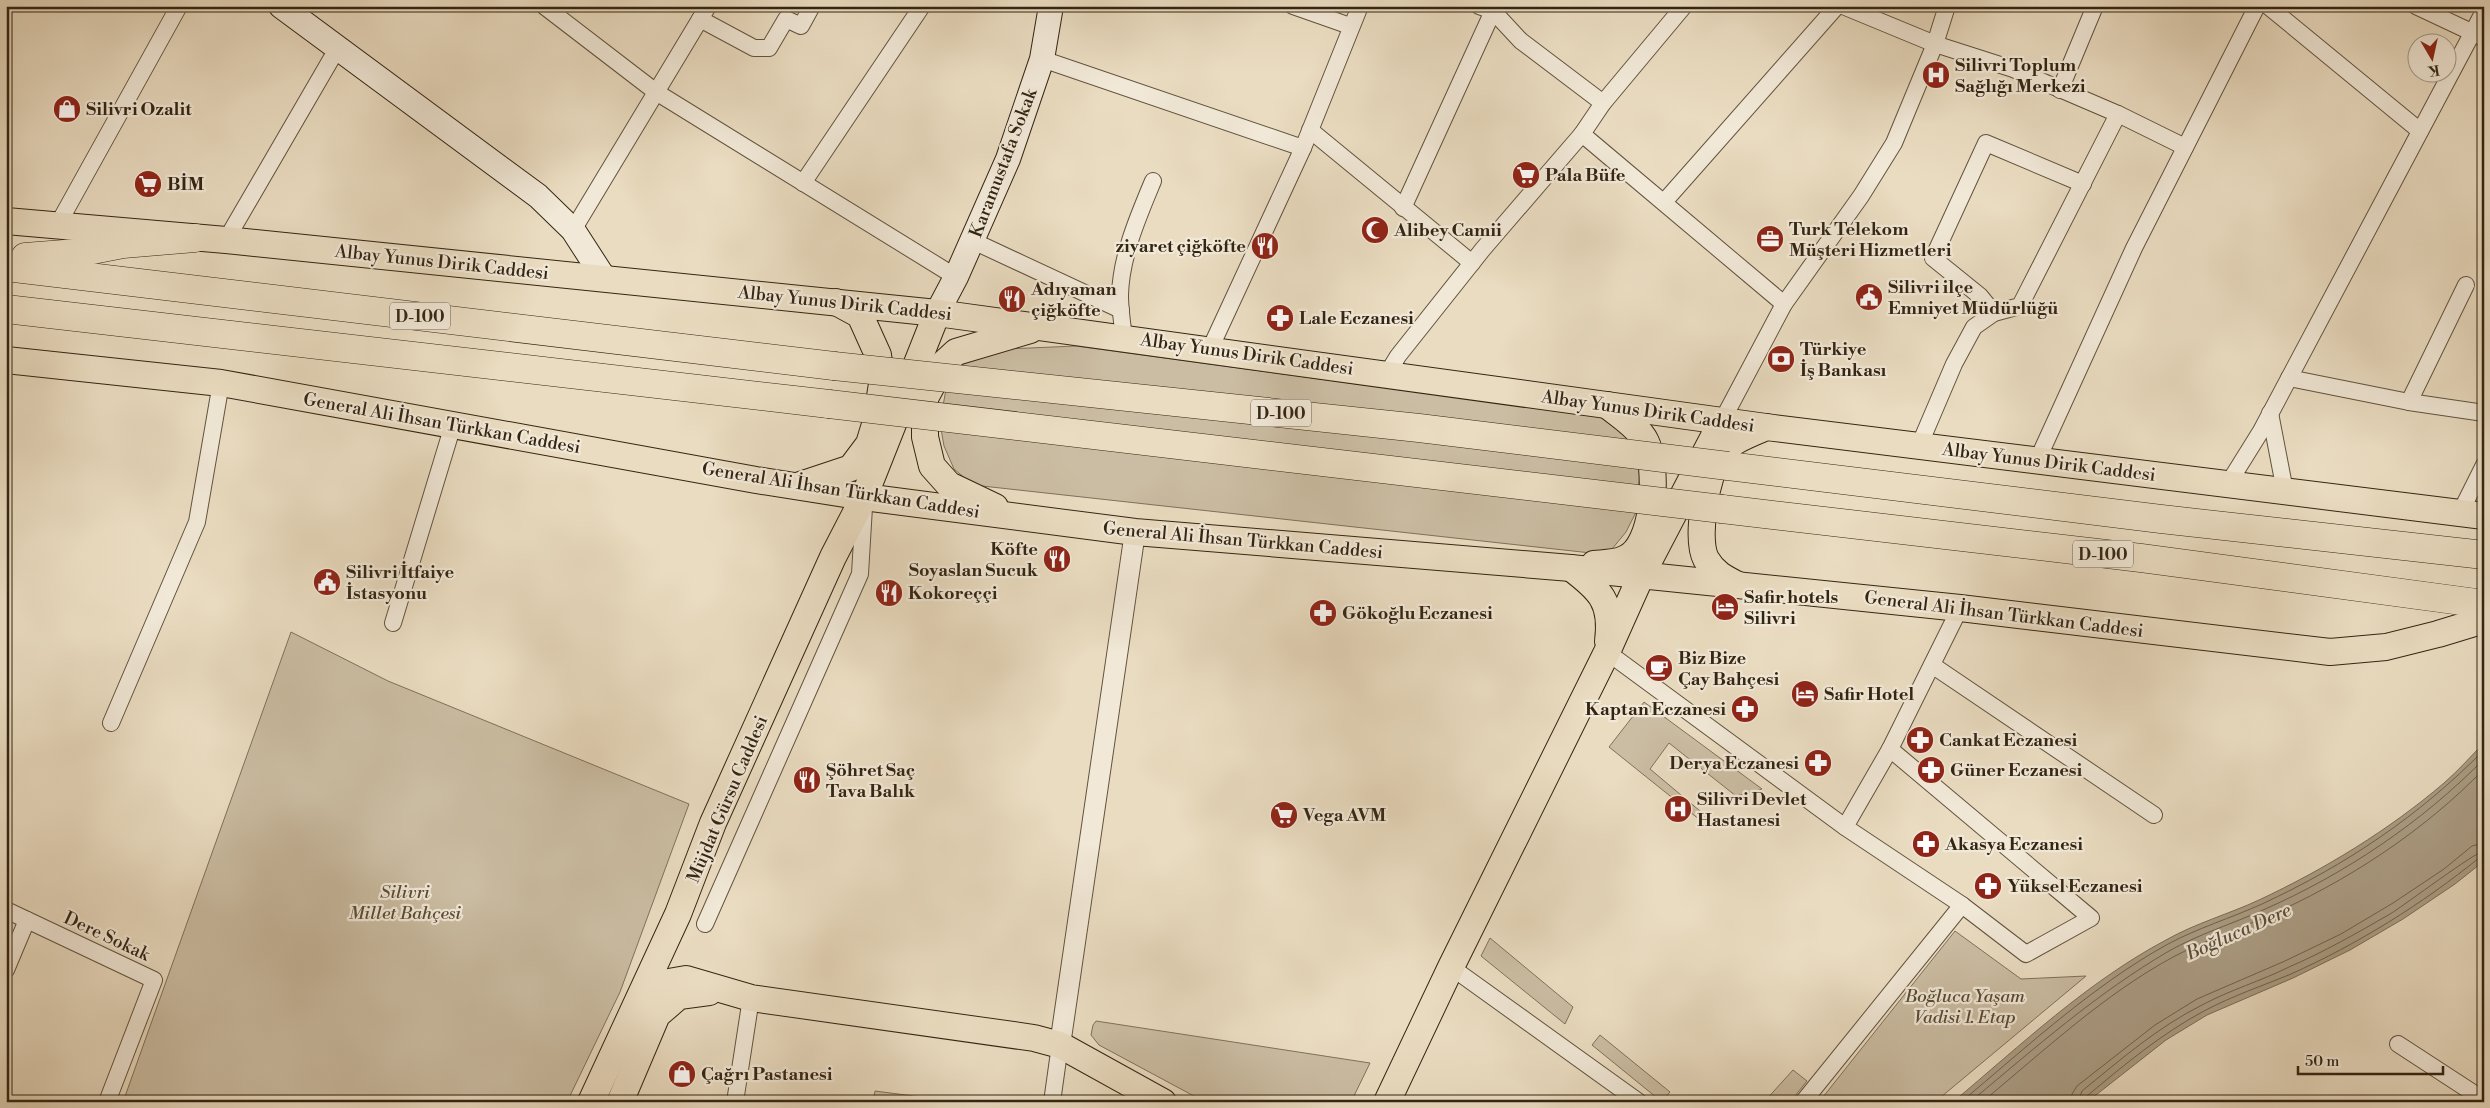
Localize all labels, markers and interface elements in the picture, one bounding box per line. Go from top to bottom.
north arrow [2408,32,2458,82]
place label: Silivri Toplum Sağlığı Merkezi [1955,54,2086,98]
hospital icon: Silivri Toplum Sağlığı Merkezi [1921,60,1951,90]
text: K [2426,60,2441,80]
street label: Karamustafa Sokak [964,84,1043,241]
shop icon: Silivri Ozalit [52,94,82,124]
place label: Silivri Ozalit [86,98,192,121]
supermarket icon: Pala Büfe [1511,160,1541,190]
place label: Pala Büfe [1545,164,1626,187]
supermarket icon: BİM [133,169,163,199]
place label: BİM [167,173,204,196]
mosque icon: Alibey Camii [1360,215,1390,245]
place label: Turk Telekom Müşteri Hizmetleri [1789,218,1952,262]
place label: Alibey Camii [1393,219,1502,242]
office icon: Turk Telekom Müşteri Hizmetleri [1755,224,1785,254]
restaurant icon: ziyaret çiğköfte [1250,231,1280,261]
place label: ziyaret çiğköfte [1116,235,1246,258]
street label: Albay Yunus Dirik Caddesi [333,240,550,285]
place label: Silivri ilçe Emniyet Müdürlüğü [1888,276,2058,320]
place label: Adıyaman çiğköfte [1030,278,1117,322]
street label: Albay Yunus Dirik Caddesi [736,281,953,326]
public building icon: Silivri ilçe Emniyet Müdürlüğü [1854,282,1884,312]
restaurant icon: Adıyaman çiğköfte [997,284,1027,314]
road number: D-100 [390,302,450,330]
pharmacy icon: Lale Eczanesi [1265,303,1295,333]
place label: Lale Eczanesi [1299,307,1414,330]
street label: Albay Yunus Dirik Caddesi [1138,328,1355,381]
place label: Türkiye İş Bankası [1800,338,1887,382]
bank icon: Türkiye İş Bankası [1766,344,1796,374]
street label: Albay Yunus Dirik Caddesi [1539,385,1756,438]
street label: General Ali İhsan Türkkan Caddesi [302,388,582,459]
road number: D-100 [1251,399,1311,426]
street label: Albay Yunus Dirik Caddesi [1940,438,2157,487]
street label: General Ali İhsan Türkkan Caddesi [700,457,982,524]
street label: General Ali İhsan Türkkan Caddesi [1102,517,1384,564]
place label: Köfte Soyaslan Sucuk [909,538,1039,582]
road number: D-100 [2073,540,2133,568]
restaurant icon: Köfte Soyaslan Sucuk [1042,544,1072,574]
place label: Silivri İtfaiye İstasyonu [346,561,454,605]
public building icon: Silivri İtfaiye İstasyonu [312,567,342,597]
restaurant icon: Kokoreççi [874,578,904,608]
place label: Kokoreççi [908,582,998,605]
place label: Safir hotels Silivri [1744,586,1839,630]
street label: General Ali İhsan Türkkan Caddesi [1863,586,2145,643]
hotel icon: Safir hotels Silivri [1710,592,1740,622]
pharmacy icon: Gökoğlu Eczanesi [1308,598,1338,628]
place label: Gökoğlu Eczanesi [1342,602,1493,625]
place label: Biz Bize Çay Bahçesi [1678,647,1780,691]
cafe icon: Biz Bize Çay Bahçesi [1644,653,1674,683]
hotel icon: Safir Hotel [1790,679,1820,709]
place label: Safir Hotel [1824,683,1914,706]
pharmacy icon: Kaptan Eczanesi [1730,694,1760,724]
place label: Kaptan Eczanesi [1585,698,1726,721]
street label: Müjdat Gürsu Caddesi [682,712,773,886]
pharmacy icon: Cankat Eczanesi [1905,725,1935,755]
place label: Cankat Eczanesi [1939,729,2078,752]
pharmacy icon: Derya Eczanesi [1803,748,1833,778]
place label: Derya Eczanesi [1669,752,1799,775]
pharmacy icon: Güner Eczanesi [1916,755,1946,785]
place label: Şöhret Saç Tava Balık [826,759,916,803]
place label: Güner Eczanesi [1950,759,2083,782]
restaurant icon: Şöhret Saç Tava Balık [792,765,822,795]
place label: Silivri Devlet Hastanesi [1697,788,1807,832]
hospital icon: Silivri Devlet Hastanesi [1663,794,1693,824]
supermarket icon: Vega AVM [1269,800,1299,830]
place label: Vega AVM [1302,804,1387,827]
pharmacy icon: Akasya Eczanesi [1911,829,1941,859]
place label: Akasya Eczanesi [1944,833,2083,856]
pharmacy icon: Yüksel Eczanesi [1973,871,2003,901]
place label: Yüksel Eczanesi [2007,875,2143,898]
park label: Silivri Millet Bahçesi [349,881,462,925]
water label: Boğluca Dere [2181,898,2295,966]
street label: Dere Sokak [60,906,155,967]
park label: Boğluca Yaşam Vadisi 1. Etap [1904,985,2025,1029]
scale bar [2298,1043,2442,1075]
text: 50 m [2305,1052,2339,1071]
shop icon: Çağrı Pastanesi [667,1059,697,1089]
place label: Çağrı Pastanesi [701,1063,833,1086]

